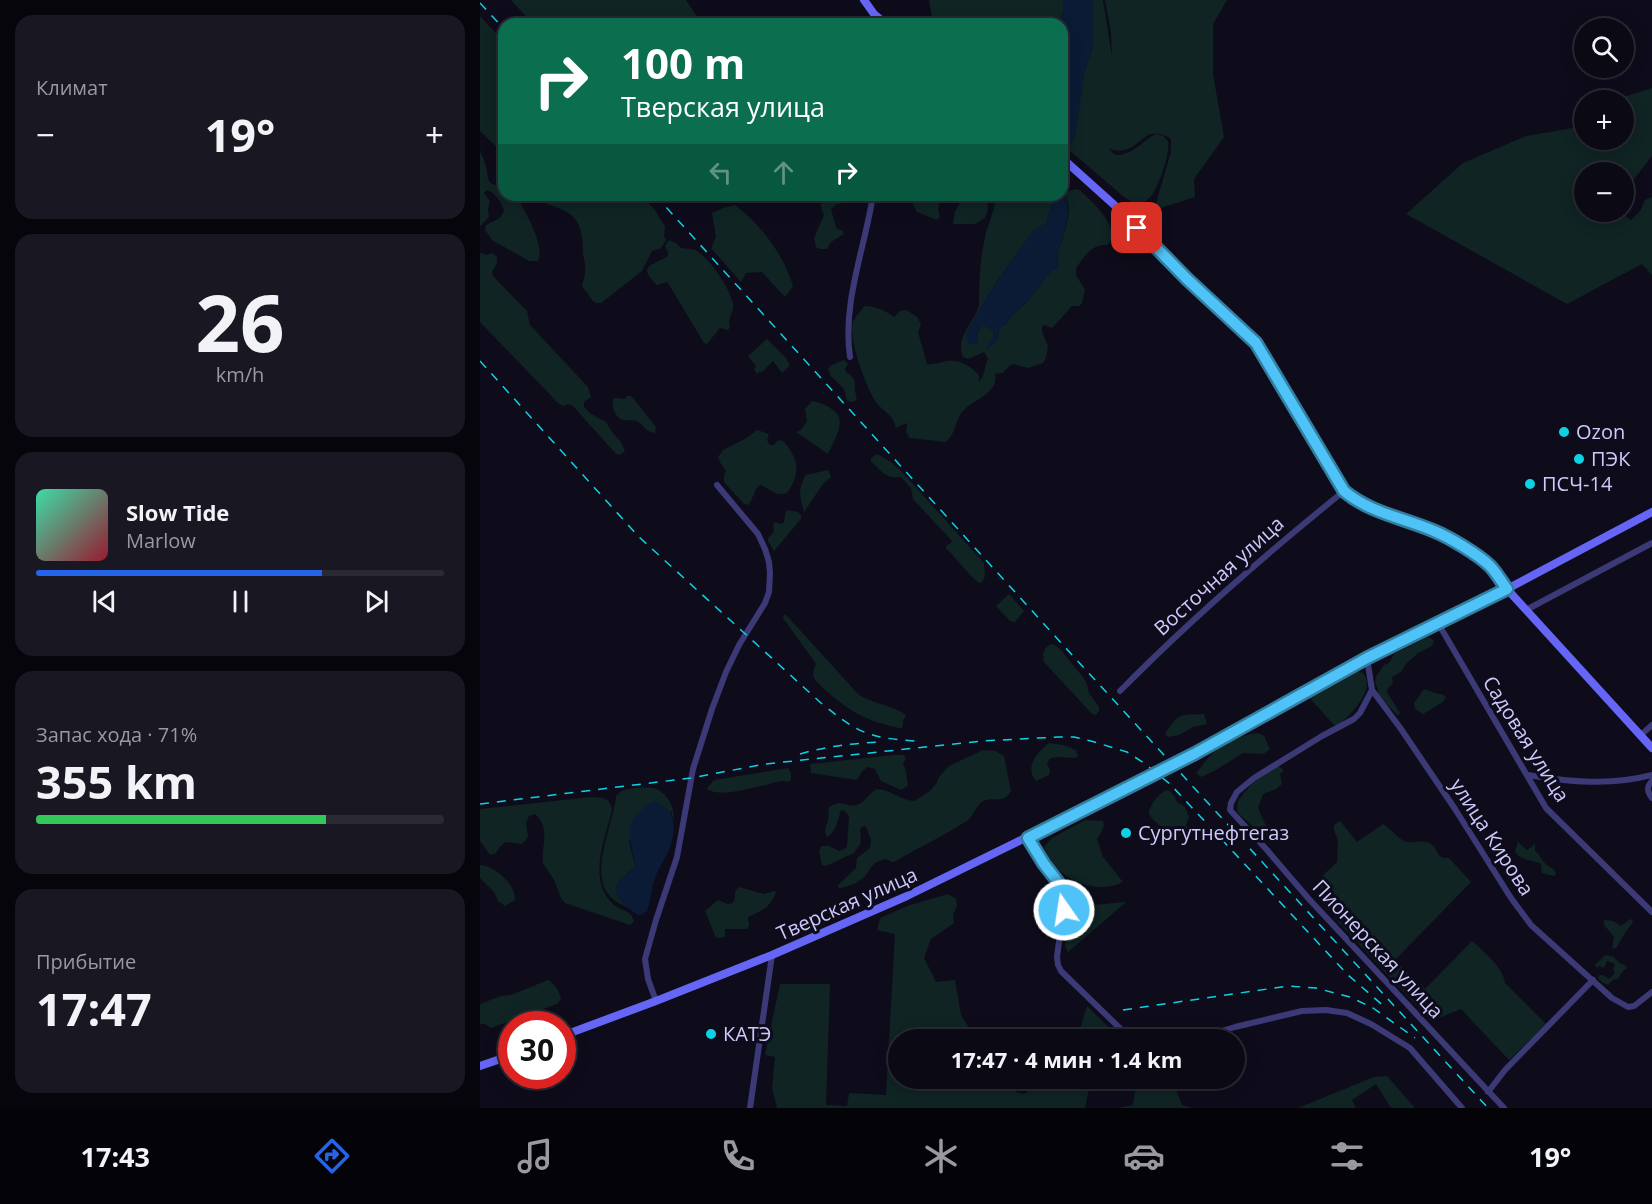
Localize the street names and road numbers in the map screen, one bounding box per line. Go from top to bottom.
street label: Восточная улица [1148,510,1289,641]
street label: Садовая улица [1477,671,1576,807]
street label: улица Кирова [1444,773,1540,901]
street label: Тверская улица [772,860,921,947]
street label: Пионерская улица [1307,873,1450,1024]

